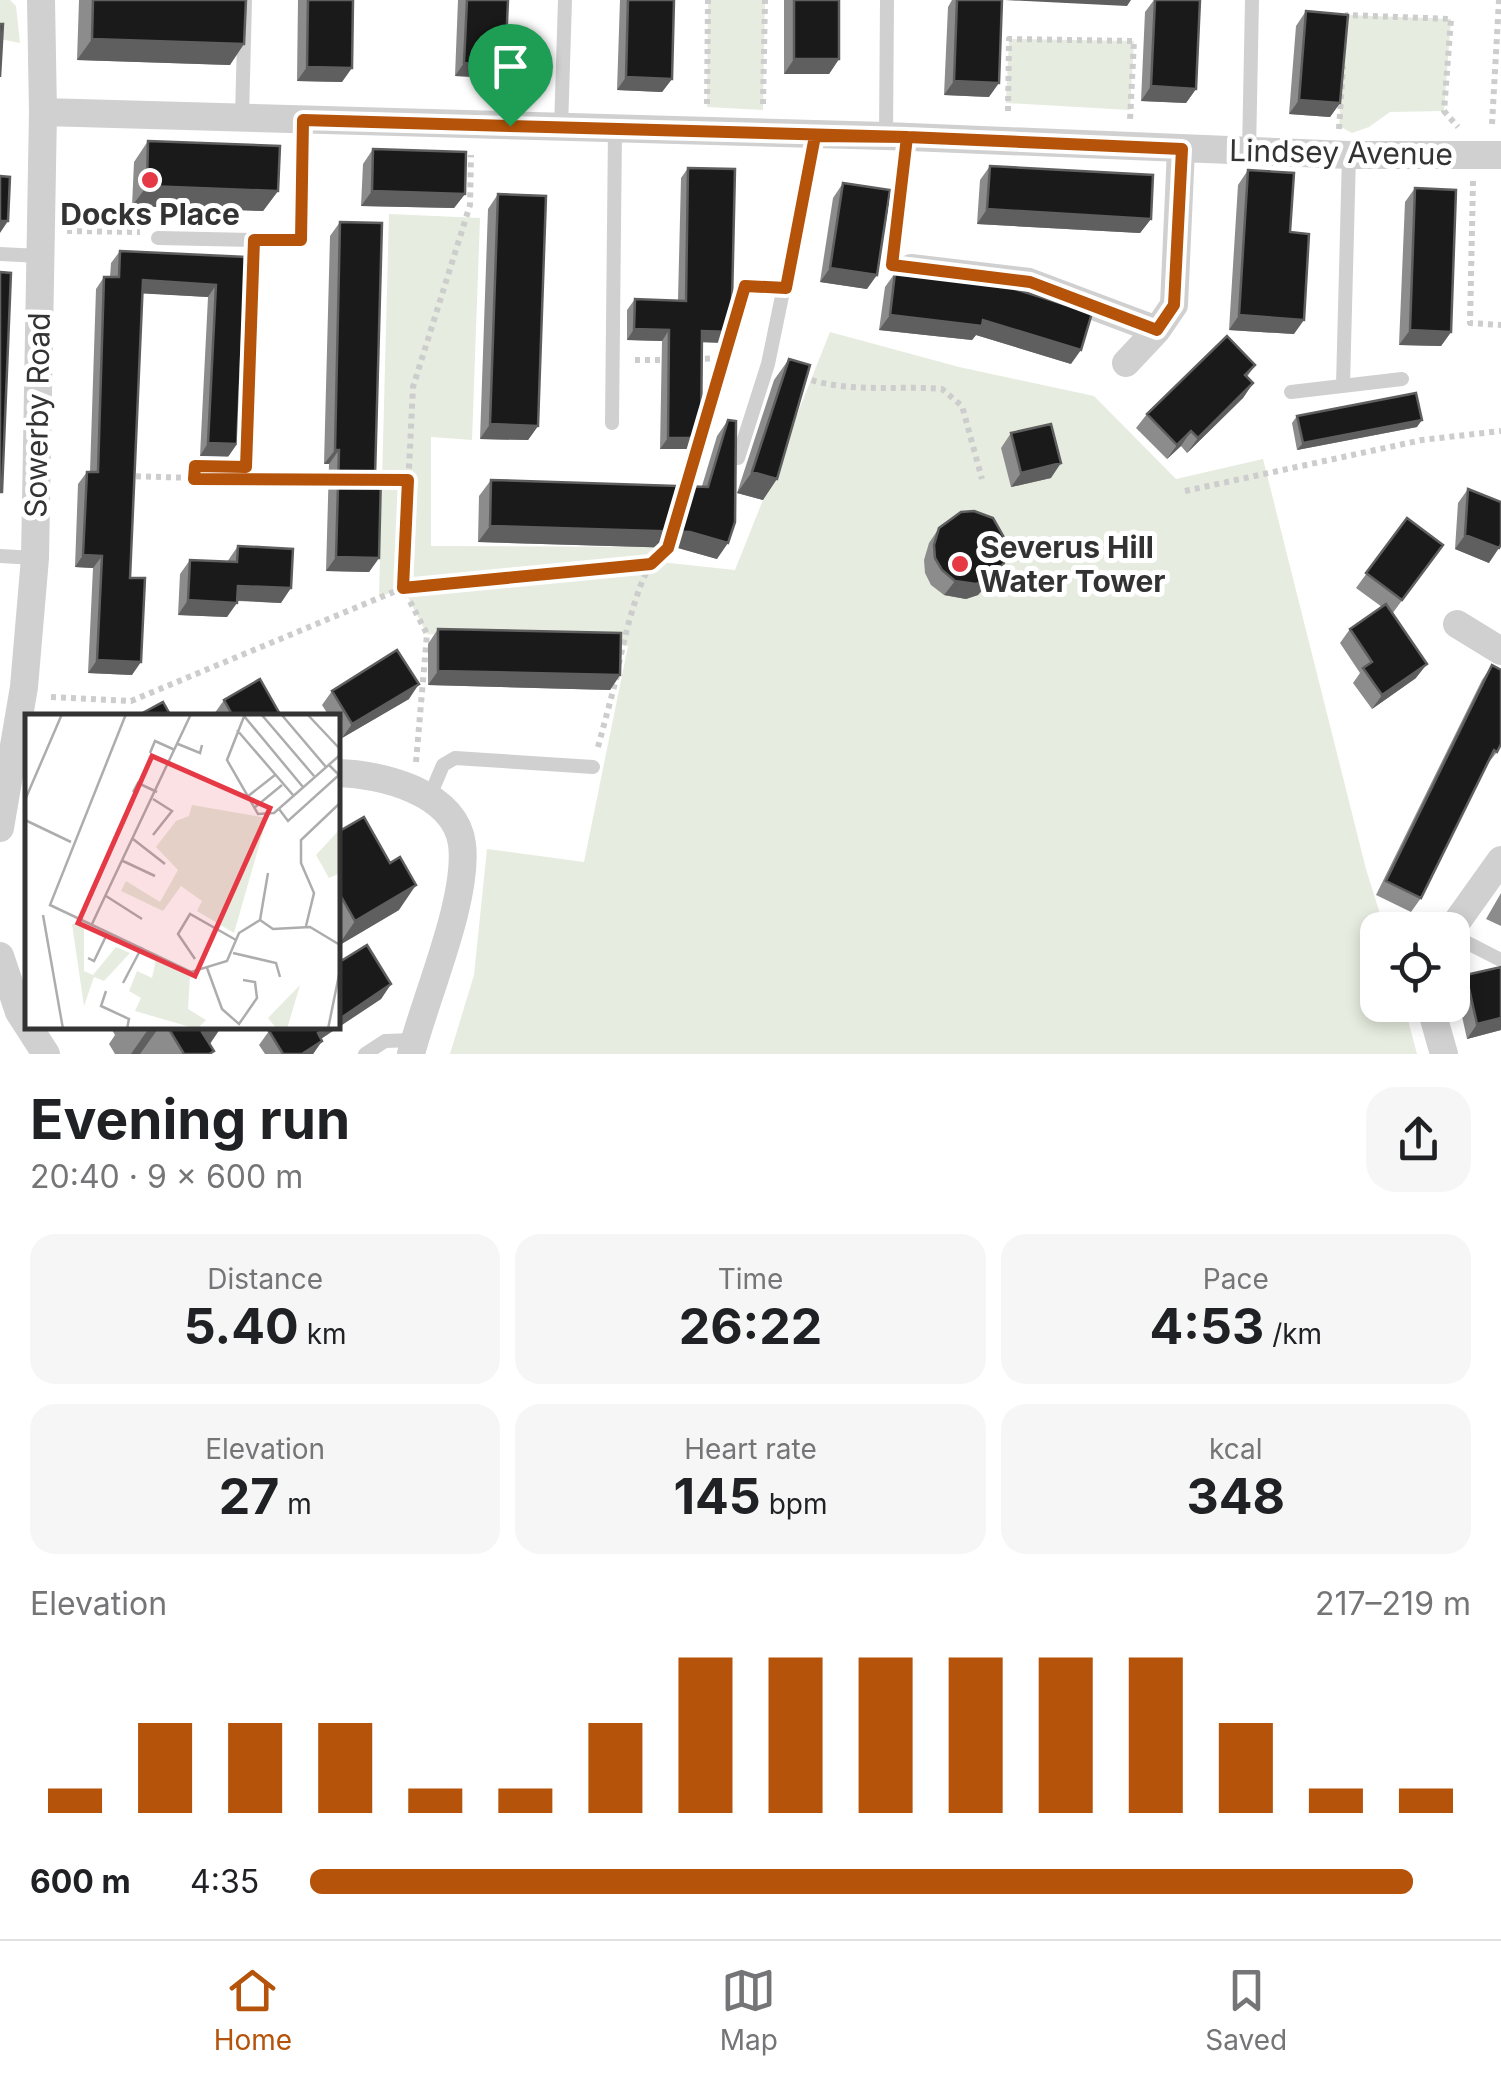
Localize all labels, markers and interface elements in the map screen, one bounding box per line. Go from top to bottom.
pin [468,24,553,127]
icon: arrive [483,39,538,94]
street label: Lindsey Avenue [1229,132,1453,172]
marker: Docks Place [139,169,161,191]
place label: Docks Place [60,196,240,232]
street label: Sowerby Road [17,312,57,518]
place label: Severus Hill Water Tower [980,529,1166,599]
marker: Severus Hill Water Tower [949,553,971,575]
inset map [25,714,340,1029]
map controls [1360,912,1470,1022]
button: locate [1360,912,1470,1022]
text: Evening run [30,1086,350,1152]
button: share [1366,1087,1471,1192]
text: 20:40 · 9 × 600 m [30,1157,303,1196]
text: Distance [207,1262,323,1296]
text: Time [718,1262,783,1296]
text: Pace [1203,1262,1269,1296]
text: 5.40 [184,1296,299,1356]
text: 26:22 [679,1296,822,1356]
text: 4:53 [1150,1296,1264,1356]
text: km [299,1317,347,1351]
text: /km [1264,1317,1322,1351]
text: Elevation [205,1432,325,1466]
text: Heart rate [684,1432,817,1466]
text: kcal [1209,1432,1263,1466]
text: 27 [219,1466,279,1526]
text: 145 [673,1466,761,1526]
text: 348 [1187,1466,1285,1526]
text: m [279,1487,312,1521]
text: bpm [761,1487,828,1521]
text: Elevation [30,1584,167,1623]
text: 217–219 m [1315,1584,1471,1623]
text: 600 m [30,1862,131,1901]
text: 4:35 [190,1862,259,1901]
tab: Home [214,1963,292,2057]
tab: Map [720,1963,778,2057]
tab: Saved [1205,1963,1287,2057]

